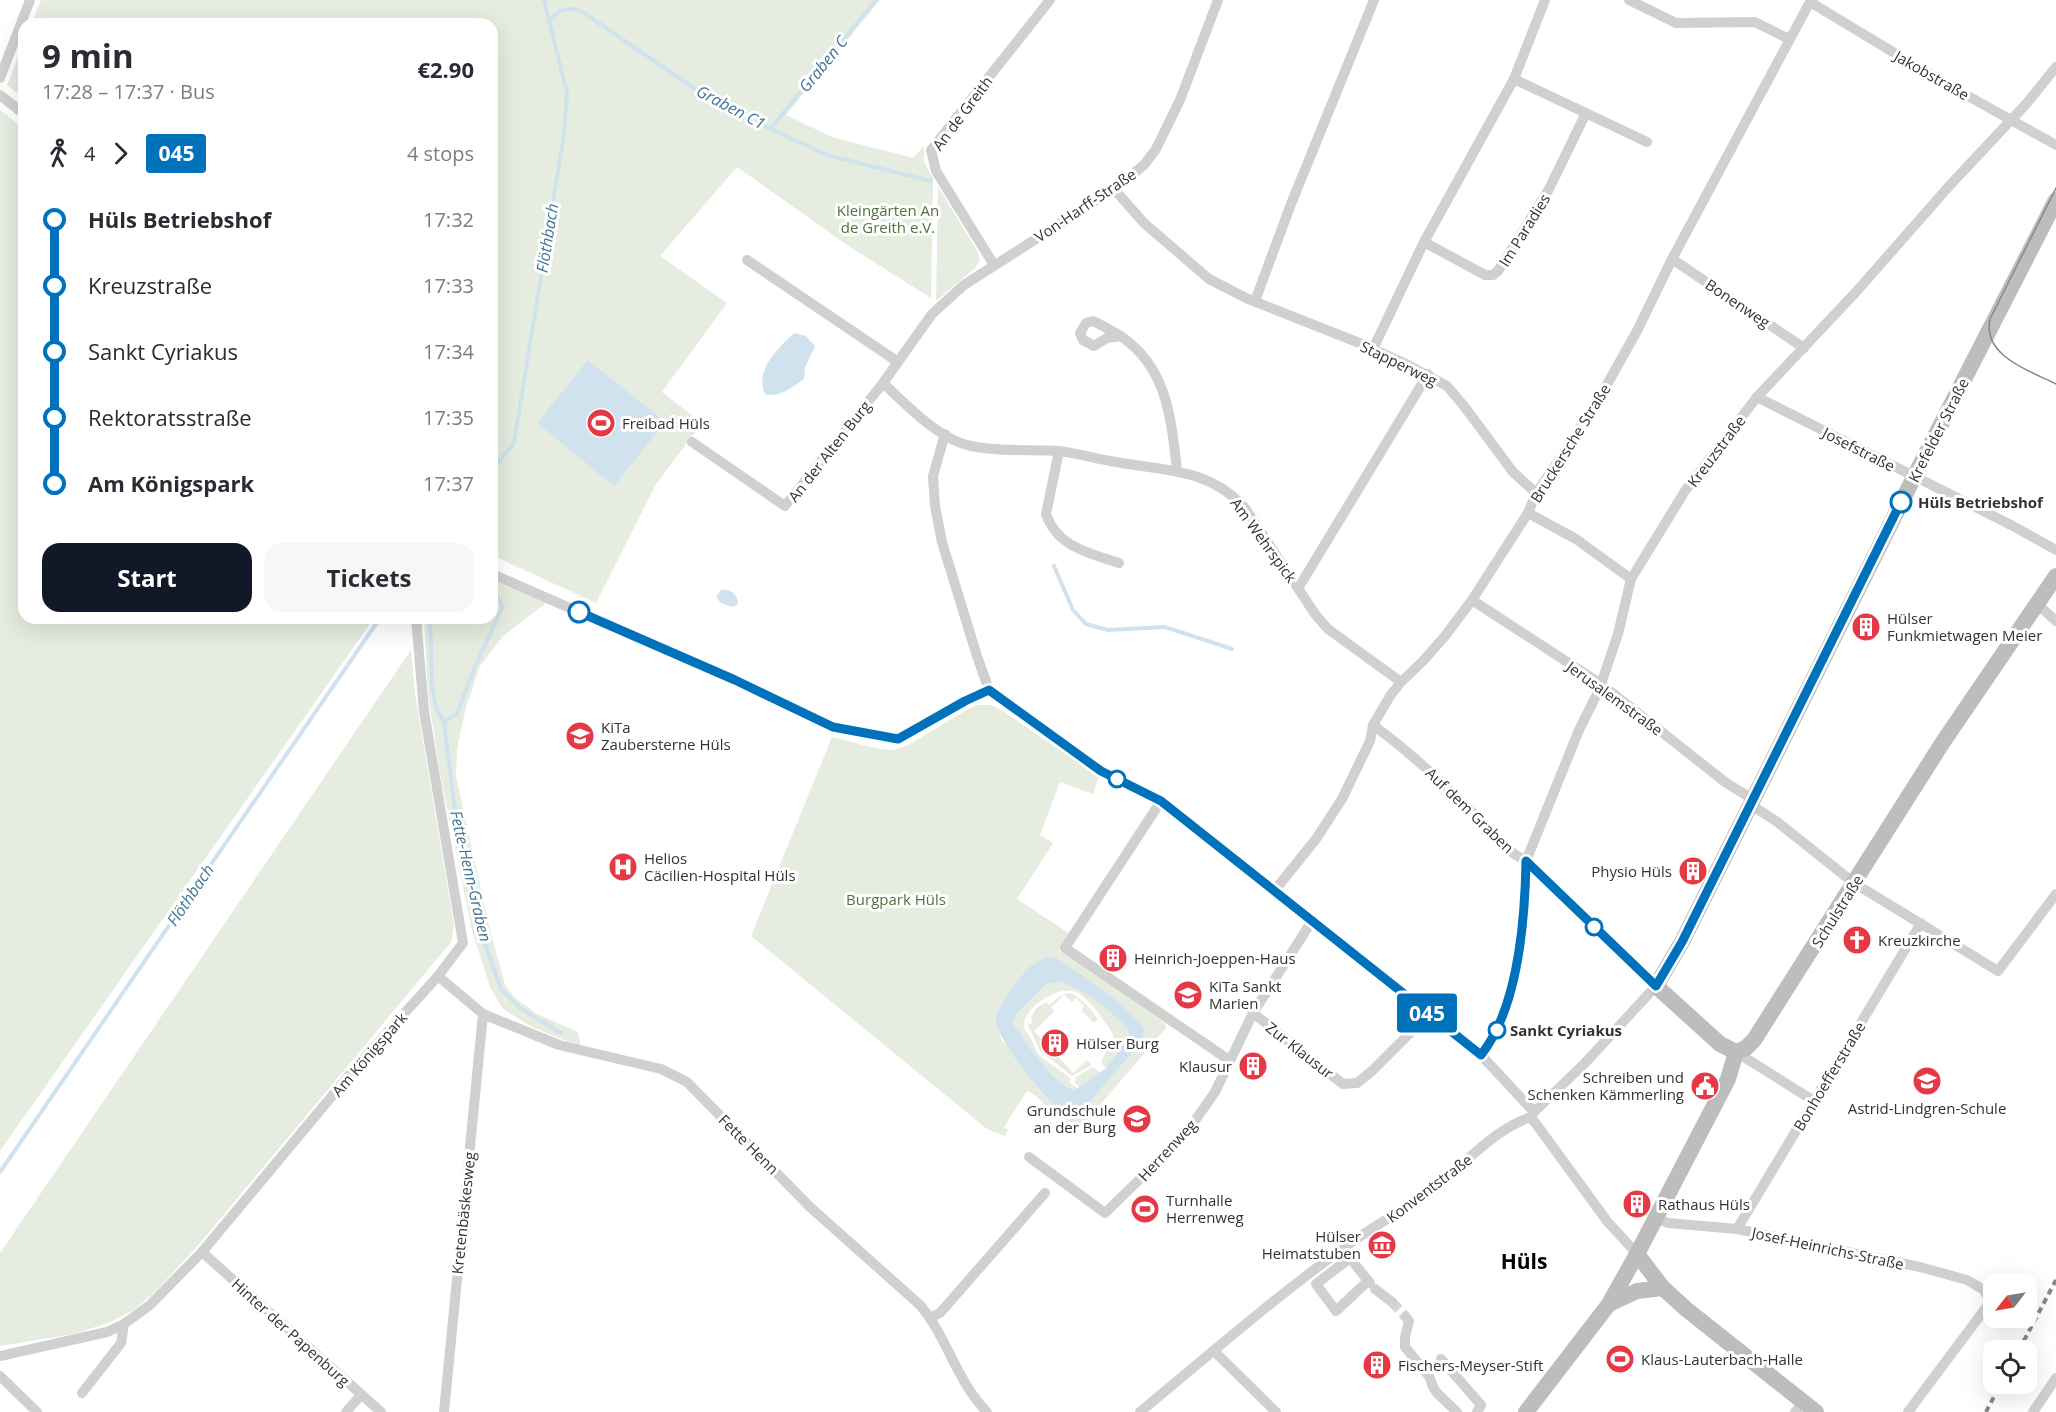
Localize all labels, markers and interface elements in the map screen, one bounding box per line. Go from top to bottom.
water label: Graben C [794,30,853,97]
text: 9 min [42,33,134,78]
street label: Jakobstraße [1889,45,1973,104]
text: €2.90 [417,54,474,84]
street label: An de Greith [928,72,996,154]
text: 17:28 – 17:37 · Bus [42,78,215,105]
water label: Graben C1 [693,80,769,134]
icon: walk [42,137,75,170]
icon: forward [104,137,137,170]
text: 045 [158,139,194,167]
text: 4 [84,140,95,167]
text: 4 stops [407,140,474,167]
street label: Von-Harff-Straße [1030,164,1140,246]
street label: Im Paradies [1494,190,1554,270]
park label: Kleingärten An de Greith e.V. [837,200,939,237]
water label: Flöthbach [531,202,563,274]
text: Hüls Betriebshof [88,204,271,234]
text: 17:32 [423,206,474,233]
text: Kreuzstraße [88,270,212,300]
text: 17:33 [423,272,474,299]
street label: Bonenweg [1702,274,1774,332]
text: Sankt Cyriakus [88,336,238,366]
street label: Stapperweg [1357,336,1441,390]
text: 17:34 [423,338,474,365]
street label: Krefelder Straße [1903,374,1973,486]
street label: Bruckersche Straße [1525,380,1615,506]
street label: An der Alten Burg [783,396,875,506]
text: Rektoratsstraße [88,402,252,432]
text: 17:35 [423,404,474,431]
sports icon: Freibad Hüls [585,407,617,439]
street label: Kreuzstraße [1683,411,1749,491]
place label: Freibad Hüls [622,413,710,433]
street label: Josefstraße [1818,421,1898,476]
text: Am Königspark [88,468,254,498]
text: 17:37 [423,470,474,497]
marker: Hüls Betriebshof [1890,491,1912,513]
place label: Hüls Betriebshof [1918,492,2044,512]
street label: Am Wehrspick [1227,494,1302,586]
button: Start [42,543,252,612]
button: Tickets [264,543,474,612]
unlabelled marker [568,601,590,623]
place label: Hülser Funkmietwagen Meier [1887,608,2042,645]
building icon: Hülser Funkmietwagen Meier [1850,611,1882,643]
street label: Jerusalemstraße [1561,655,1667,740]
place label: KiTa Zaubersterne Hüls [601,717,731,754]
school or university icon: KiTa Zaubersterne Hüls [564,720,596,752]
street label: Auf dem Graben [1422,763,1518,857]
unlabelled marker [1108,770,1126,788]
water label: Fette-Henn-Graben [445,808,497,944]
place label: Helios Cäcilien-Hospital Hüls [644,848,796,885]
hospital icon: Helios Cäcilien-Hospital Hüls [607,851,639,883]
building icon: Physio Hüls [1677,855,1709,887]
water label: Flöthbach [161,860,219,930]
place label: Physio Hüls [1591,861,1672,881]
street label: Schulstraße [1807,871,1867,951]
park label: Burgpark Hüls [846,889,946,909]
unlabelled marker [1585,918,1603,936]
church icon: Kreuzkirche [1841,924,1873,956]
place label: Kreuzkirche [1878,930,1961,950]
building icon: Heinrich-Joeppen-Haus [1097,942,1129,974]
place label: Heinrich-Joeppen-Haus [1134,948,1296,968]
place label: KiTa Sankt Marien [1209,976,1281,1013]
school or university icon: KiTa Sankt Marien [1172,979,1204,1011]
line badge: 045 [1392,994,1462,1032]
text: 045 [1409,999,1445,1027]
street label: Am Königspark [327,1008,411,1100]
street label: Zur Klausur [1262,1017,1338,1083]
street label: Bonhoefferstraße [1789,1018,1869,1134]
place label: Sankt Cyriakus [1510,1020,1622,1040]
marker: Sankt Cyriakus [1488,1021,1506,1039]
building icon: Hülser Burg [1039,1027,1071,1059]
place label: Hülser Burg [1076,1033,1159,1053]
building icon: Klausur [1237,1050,1269,1082]
place label: Klausur [1179,1056,1232,1076]
school or university icon: Astrid-Lindgren-Schule [1911,1065,1943,1097]
place label: Schreiben und Schenken Kämmerling [1528,1067,1684,1104]
public building icon: Schreiben und Schenken Kämmerling [1689,1070,1721,1102]
place label: Astrid-Lindgren-Schule [1848,1098,2006,1118]
place label: Grundschule an der Burg [1026,1100,1116,1137]
school or university icon: Grundschule an der Burg [1121,1103,1153,1135]
street label: Fette Henn [715,1110,783,1178]
street label: Herrenweg [1133,1115,1201,1185]
street label: Konventstraße [1382,1149,1476,1227]
street label: Kretenbäskesweg [447,1151,479,1275]
building icon: Rathaus Hüls [1621,1188,1653,1220]
place label: Turnhalle Herrenweg [1166,1190,1244,1227]
sports icon: Turnhalle Herrenweg [1129,1193,1161,1225]
place label: Rathaus Hüls [1658,1194,1750,1214]
street label: Josef-Heinrichs-Straße [1748,1222,1906,1274]
place label: Hülser Heimatstuben [1262,1226,1361,1263]
museum icon: Hülser Heimatstuben [1366,1229,1398,1261]
district label: Hüls [1501,1247,1547,1275]
street label: Hinter der Papenburg [228,1274,354,1390]
north arrow [1983,1274,2037,1328]
map controls [1983,1274,2037,1394]
button: locate [1983,1340,2037,1394]
sports icon: Klaus-Lauterbach-Halle [1604,1343,1636,1375]
building icon: Fischers-Meyser-Stift [1361,1349,1393,1381]
place label: Klaus-Lauterbach-Halle [1641,1349,1803,1369]
place label: Fischers-Meyser-Stift [1398,1355,1543,1375]

